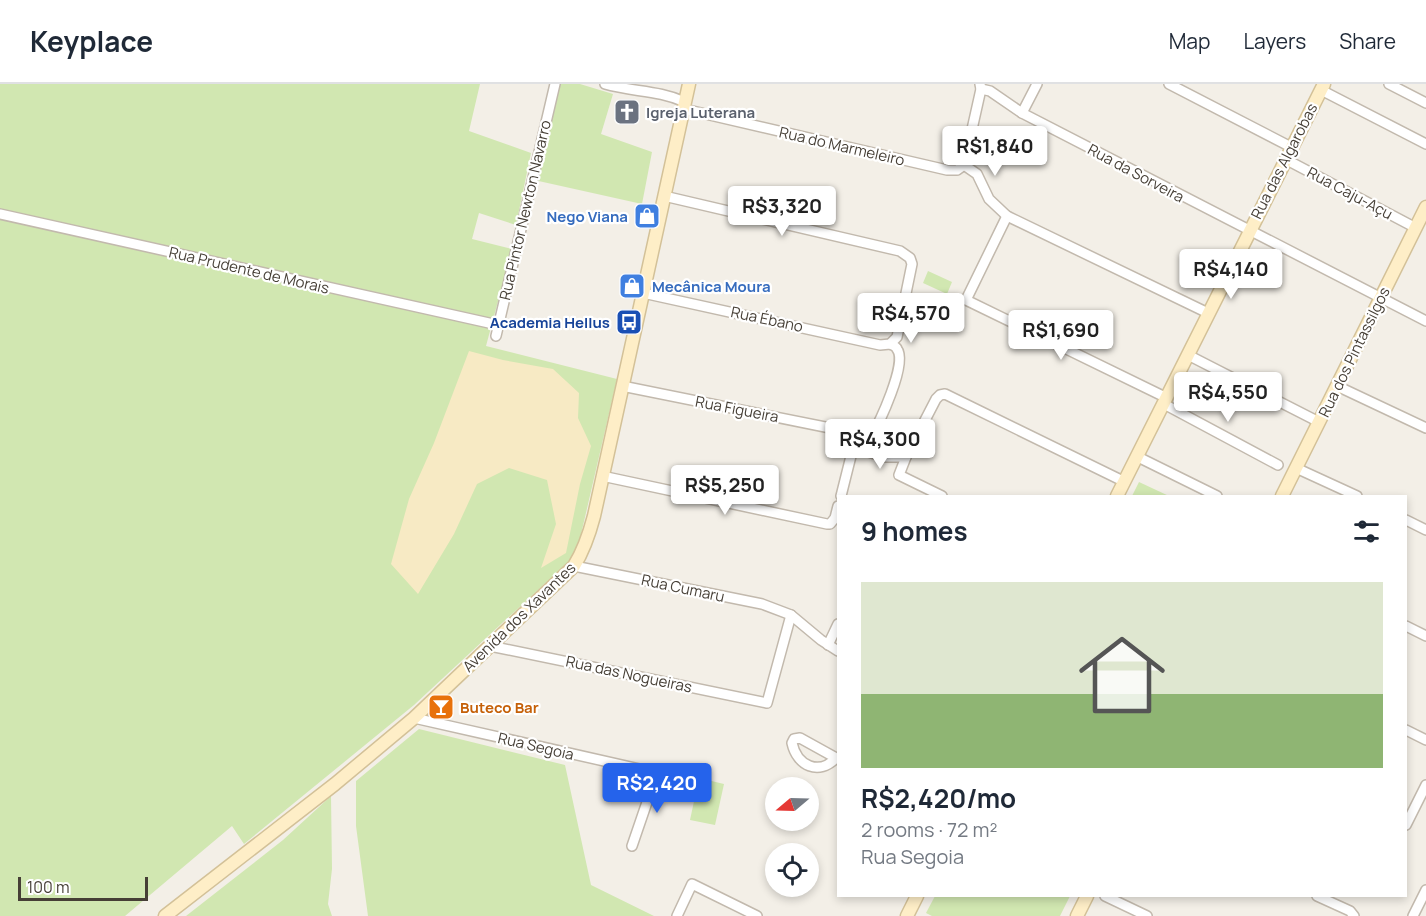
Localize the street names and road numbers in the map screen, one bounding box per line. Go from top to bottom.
street label: Rua das Algarobas [1246,99,1322,222]
street label: Rua Pintor Newton Navarro [494,118,556,302]
street label: Rua do Marmeleiro [777,121,907,171]
street label: Rua da Sorveira [1084,139,1188,207]
street label: Rua Caju-Açu [1304,162,1396,224]
street label: Rua Prudente de Morais [167,241,331,299]
street label: Rua dos Pintassilgos [1313,283,1395,421]
street label: Rua Ébano [729,301,805,337]
street label: Rua Figueira [694,391,780,427]
street label: Avenida dos Xavantes [458,557,580,677]
street label: Rua Cumaru [639,569,727,607]
street label: Rua das Nogueiras [564,650,694,698]
street label: Rua Segoia [496,727,576,765]

